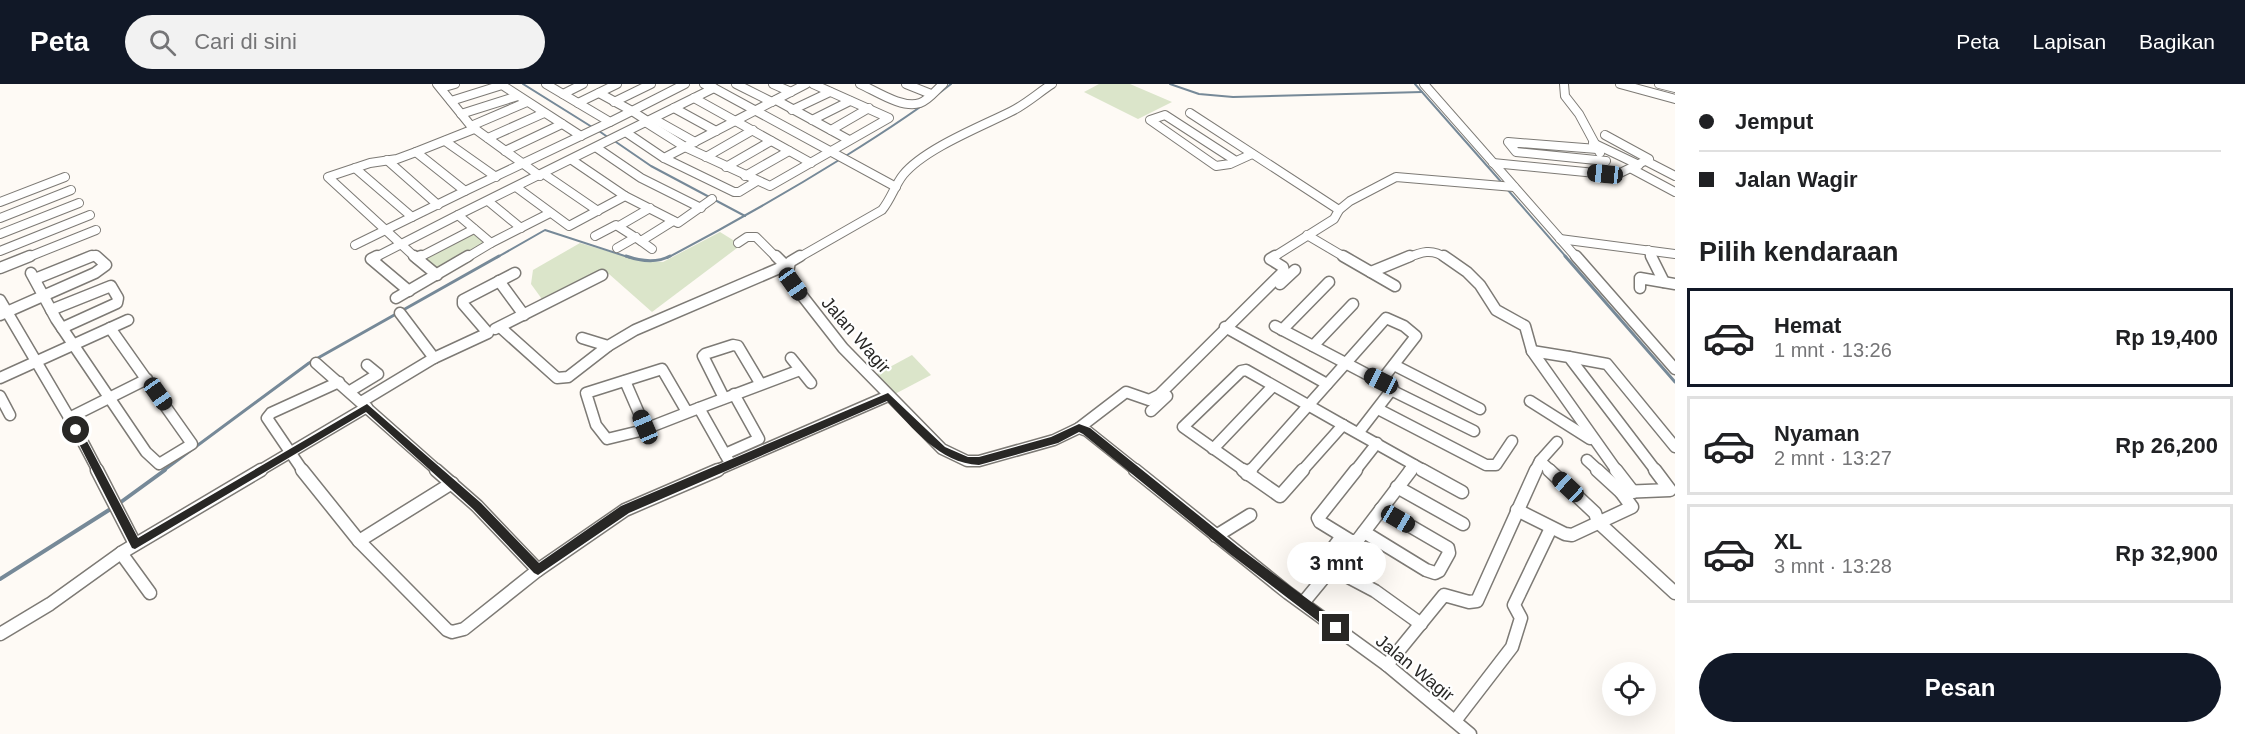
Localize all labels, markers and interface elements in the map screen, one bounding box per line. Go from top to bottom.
search box [125,15,545,69]
text: Peta [30,26,89,57]
icon: search [146,26,179,59]
text: Cari di sini [194,29,297,54]
text: Peta [1956,30,2000,53]
text: Lapisan [2033,30,2106,53]
text: Bagikan [2139,30,2215,53]
text: Jemput [1735,109,1813,134]
car [1586,163,1624,185]
text: Jalan Wagir [1735,167,1858,192]
text: Pilih kendaraan [1699,237,1899,267]
car [775,264,811,304]
street label: Jalan Wagir [817,293,895,377]
icon: car [1702,311,1756,365]
text: Hemat [1774,313,1841,338]
text: Rp 19,400 [2115,325,2218,350]
text: 1 mnt · 13:26 [1774,339,1892,361]
car [1361,365,1401,397]
car [140,374,176,414]
car [630,407,660,447]
route start [62,416,89,443]
icon: car [1702,419,1756,473]
text: Nyaman [1774,421,1860,446]
text: Rp 26,200 [2115,433,2218,458]
text: 2 mnt · 13:27 [1774,447,1892,469]
car [1549,468,1587,506]
car [1378,502,1418,536]
icon: car [1702,527,1756,581]
text: XL [1774,529,1802,554]
callout: 3 mnt [1286,541,1386,583]
text: Rp 32,900 [2115,541,2218,566]
text: 3 mnt [1310,552,1363,574]
text: 3 mnt · 13:28 [1774,555,1892,577]
route end [1322,614,1349,641]
street label: Jalan Wagir [1372,631,1458,705]
button: Pesan [1699,653,2221,722]
map controls [1602,662,1656,716]
button: locate [1602,662,1656,716]

